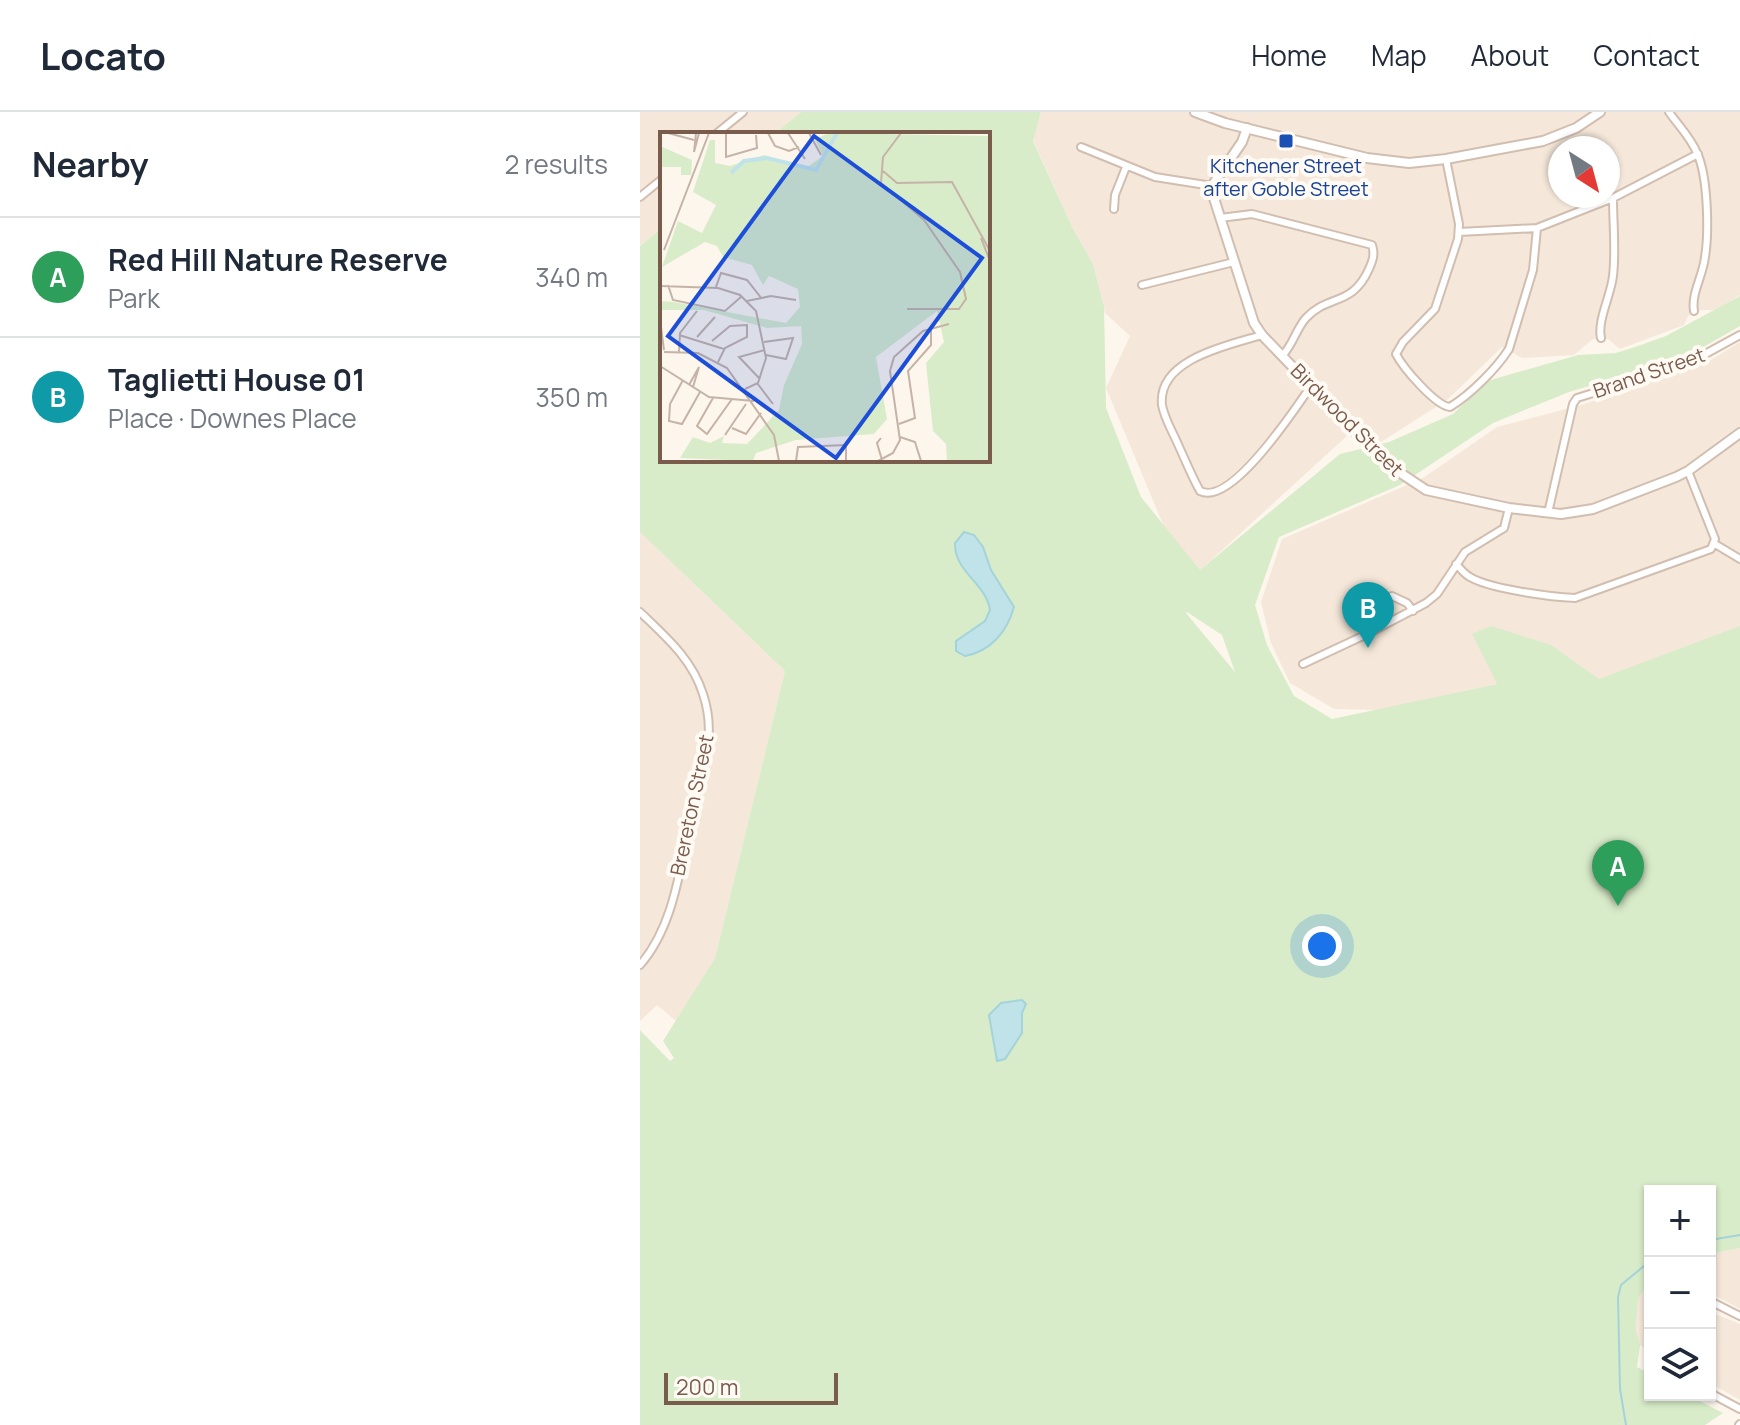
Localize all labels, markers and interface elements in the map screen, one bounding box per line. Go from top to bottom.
text: Locato [40,29,166,81]
text: Home [1251,36,1327,74]
text: Map [1371,36,1427,74]
text: About [1471,36,1549,74]
text: Contact [1593,36,1700,74]
inset map [660,132,990,462]
marker: Kitchener Street after Goble Street [1277,132,1295,150]
north arrow [1548,136,1620,208]
text: Nearby [32,141,148,187]
text: 2 results [504,146,608,182]
place label: Kitchener Street after Goble Street [1203,152,1369,202]
text: Red Hill Nature Reserve [108,239,448,280]
text: A [49,259,67,295]
text: 340 m [535,259,608,295]
text: Park [108,280,160,316]
street label: Brand Street [1589,341,1708,404]
street label: Birdwood Street [1285,357,1410,482]
text: Taglietti House 01 [108,359,366,400]
text: B [50,379,66,415]
text: 350 m [535,379,608,415]
text: Place · Downes Place [108,400,357,436]
pin: B [1342,582,1394,648]
street label: Brereton Street [663,732,720,878]
pin: A [1592,840,1644,906]
your location [1302,926,1342,966]
map controls [1644,1185,1716,1401]
button: + [1644,1185,1716,1257]
button: − [1644,1257,1716,1329]
button: layers [1644,1329,1716,1401]
scale bar [664,1369,838,1405]
text: 200 m [676,1372,738,1402]

